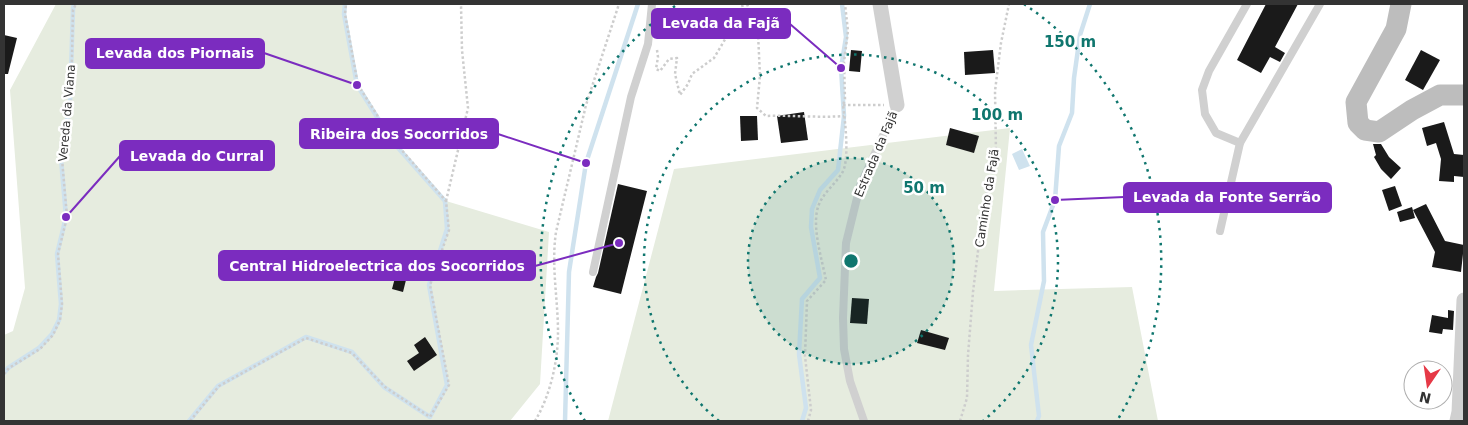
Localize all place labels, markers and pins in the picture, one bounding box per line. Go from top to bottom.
callout: Levada da Fajã [652,9,790,38]
callout: Levada dos Piornais [86,39,264,68]
callout: Ribeira dos Socorridos [300,119,498,148]
callout: Levada do Curral [120,141,274,170]
callout: Levada da Fonte Serrão [1124,183,1331,212]
callout: Central Hidroelectrica dos Socorridos [219,251,535,280]
centre of rings [842,252,860,270]

